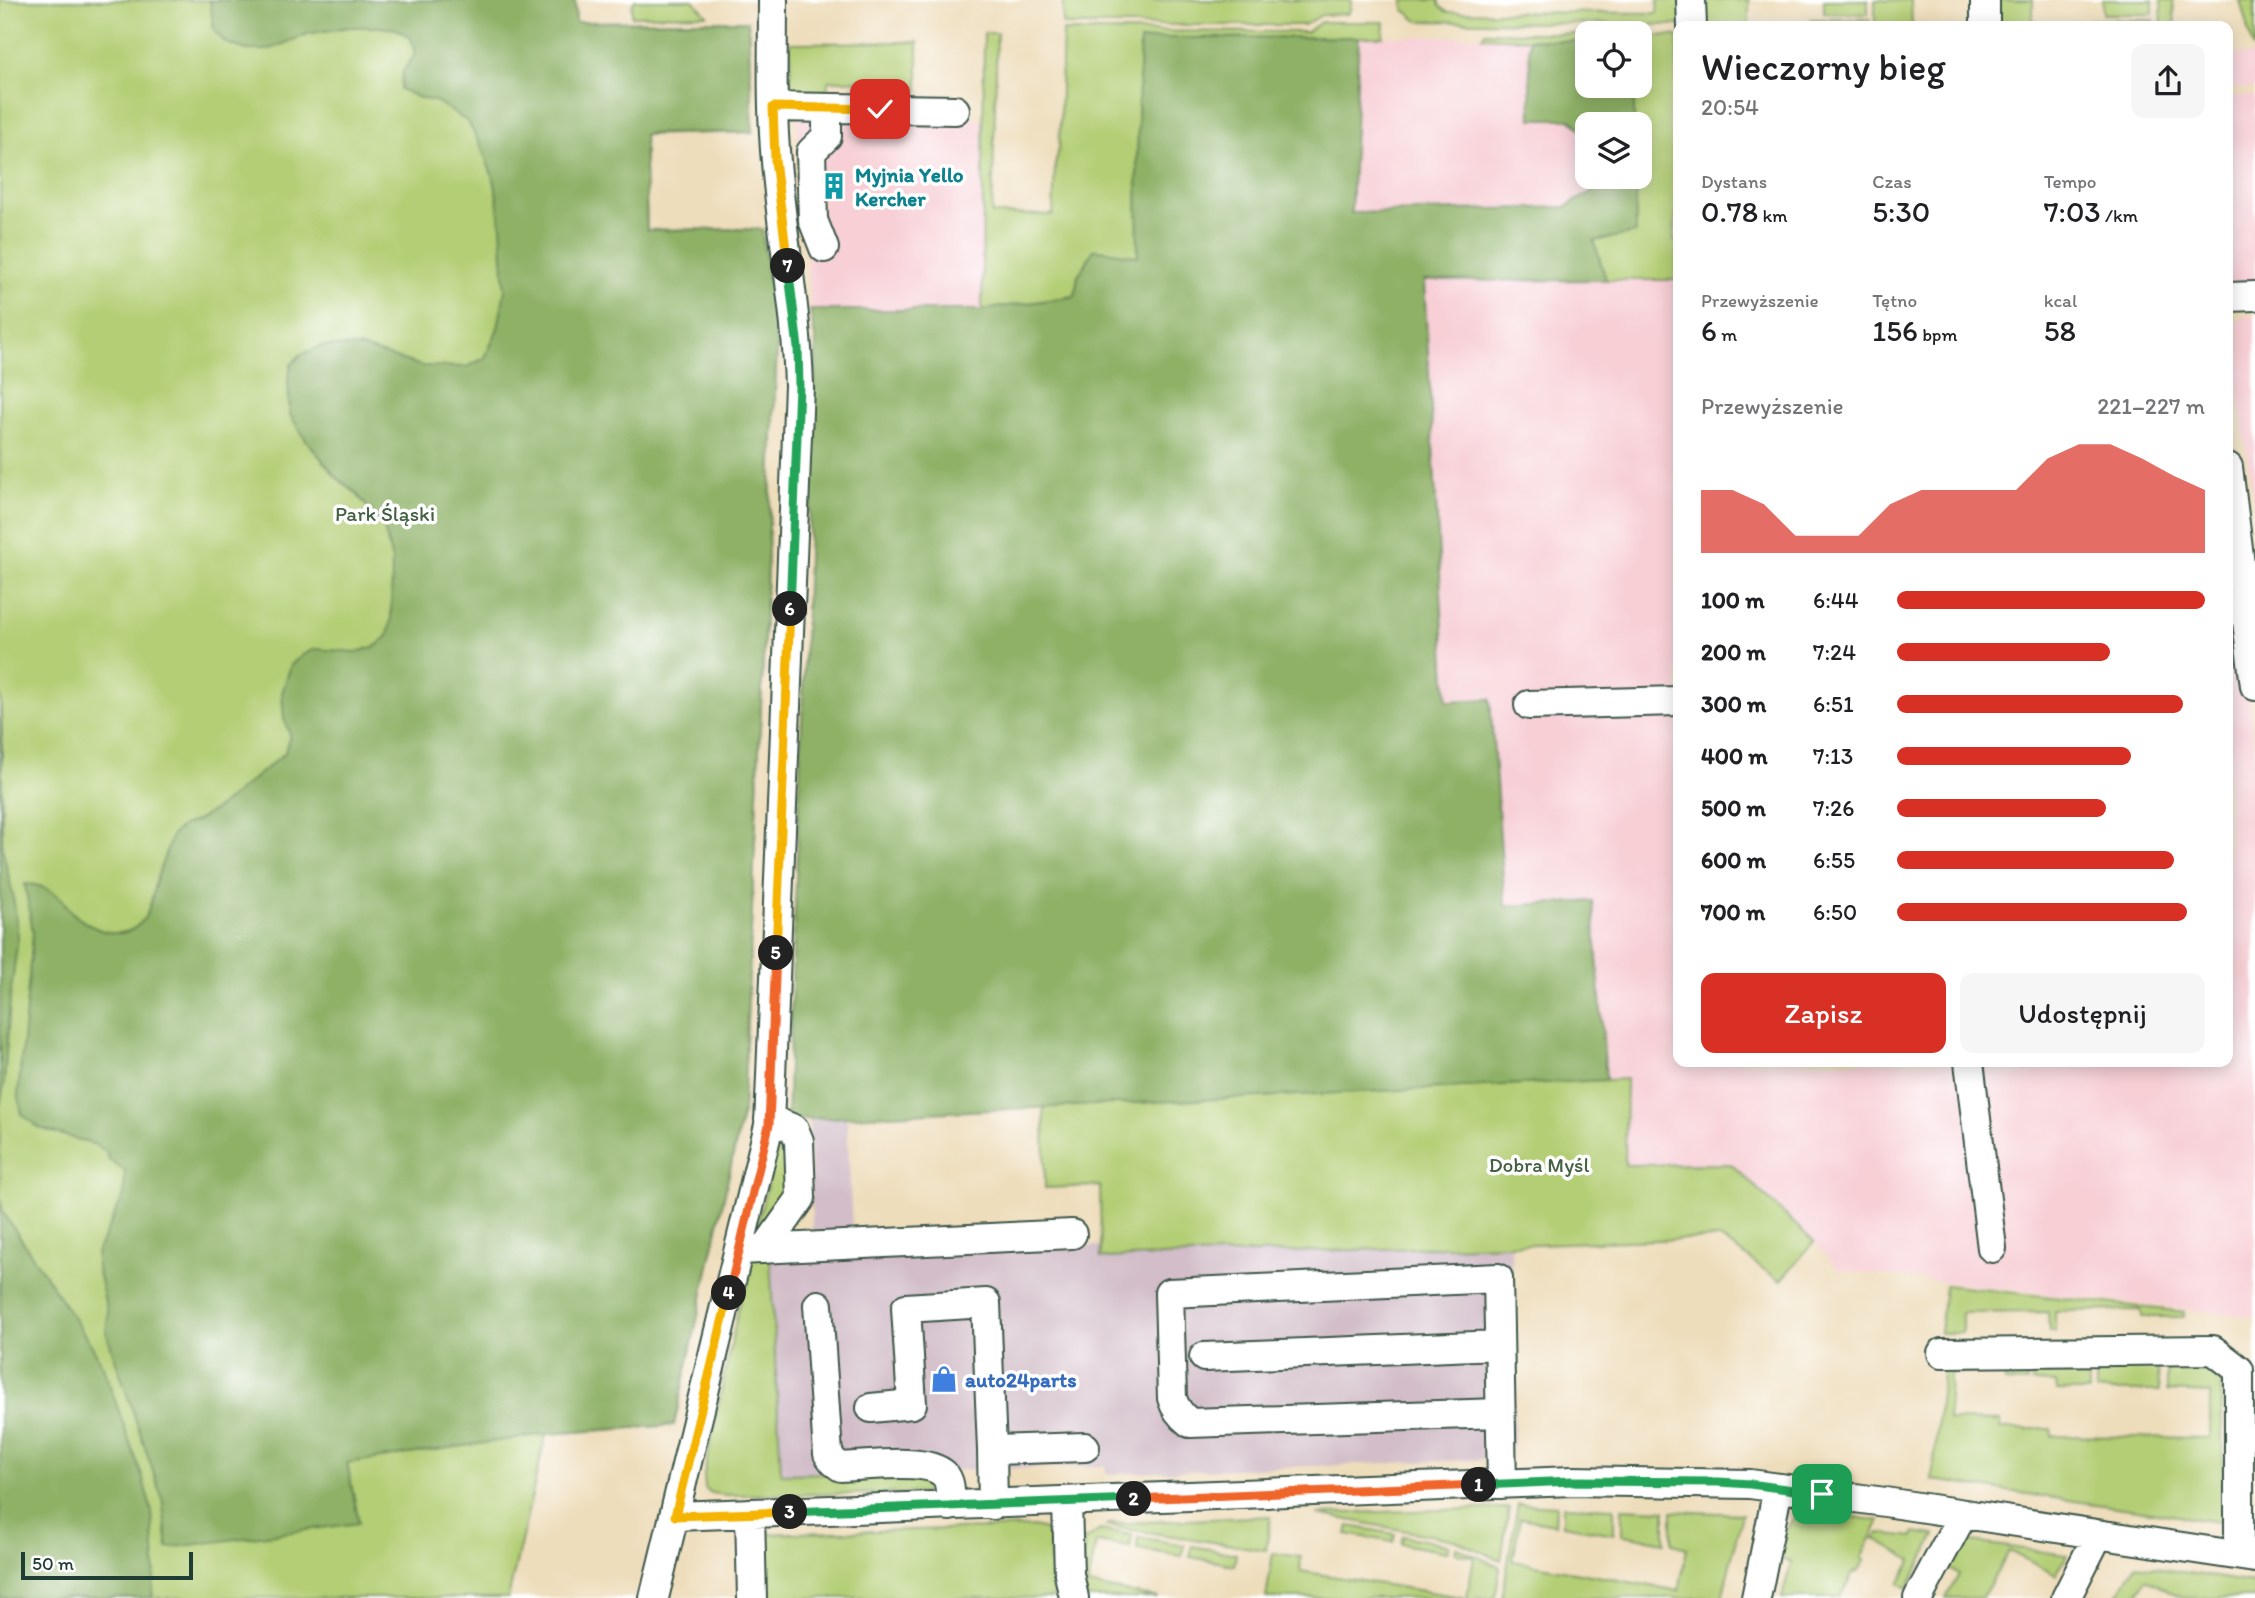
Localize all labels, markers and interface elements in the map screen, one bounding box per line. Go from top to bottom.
map controls [1575,21,1652,189]
button: locate [1575,21,1652,98]
text: Wieczorny bieg [1701,44,1946,90]
button: share [2131,44,2205,118]
pin [850,79,910,139]
icon: check [861,90,899,128]
text: 20:54 [1701,93,1759,121]
button: layers [1575,112,1652,189]
place label: Myjnia Yello Kercher [855,162,964,211]
text: Dystans [1701,170,1767,193]
text: Czas [1872,170,1912,193]
text: Tempo [2044,170,2097,193]
building icon: Myjnia Yello Kercher [819,171,849,201]
text: 0.78 [1701,193,1758,230]
text: 5:30 [1872,193,1930,230]
text: 7:03 [2044,193,2101,230]
text: km [1758,204,1788,227]
text: /km [2101,204,2138,227]
pin: 7 [770,248,806,284]
text: 7 [783,254,792,277]
text: Przewyższenie [1701,289,1819,312]
text: Tętno [1872,289,1917,312]
text: kcal [2044,289,2077,312]
text: 6 [1701,312,1717,349]
text: 156 [1872,312,1918,349]
text: 58 [2044,312,2076,349]
text: m [1717,323,1737,346]
text: bpm [1918,323,1957,346]
text: Przewyższenie [1701,392,1843,420]
text: 221–227 m [2097,392,2205,420]
park label: Park Śląski [335,501,435,526]
text: 100 m [1701,586,1765,614]
text: 6:44 [1813,586,1858,614]
pin: 6 [772,592,808,626]
text: 6 [784,597,795,620]
text: 200 m [1701,638,1766,666]
text: 7:24 [1813,638,1856,666]
text: 300 m [1701,690,1766,718]
text: 6:51 [1813,690,1854,718]
text: 400 m [1701,742,1768,770]
text: 7:13 [1813,742,1853,770]
text: 500 m [1701,794,1766,822]
text: 7:26 [1813,794,1854,822]
text: 600 m [1701,846,1766,874]
text: 6:55 [1813,846,1855,874]
text: 700 m [1701,898,1765,926]
text: 6:50 [1813,898,1857,926]
pin: 5 [758,936,794,970]
text: 5 [771,941,780,964]
button: Zapisz [1701,973,1946,1053]
button: Udostępnij [1960,973,2205,1053]
park label: Dobra Myśl [1489,1152,1589,1177]
pin: 4 [712,1276,746,1310]
text: 4 [723,1281,734,1304]
shop icon: auto24parts [929,1364,959,1394]
place label: auto24parts [965,1367,1077,1393]
pin [1792,1464,1852,1524]
pin: 1 [1462,1468,1496,1502]
text: 1 [1474,1473,1483,1496]
icon: arrive [1803,1475,1841,1513]
pin: 2 [1116,1482,1152,1516]
text: 2 [1129,1487,1139,1510]
pin: 3 [772,1494,808,1530]
text: 3 [784,1500,795,1523]
scale bar [21,1549,192,1581]
text: 50 m [32,1552,74,1575]

